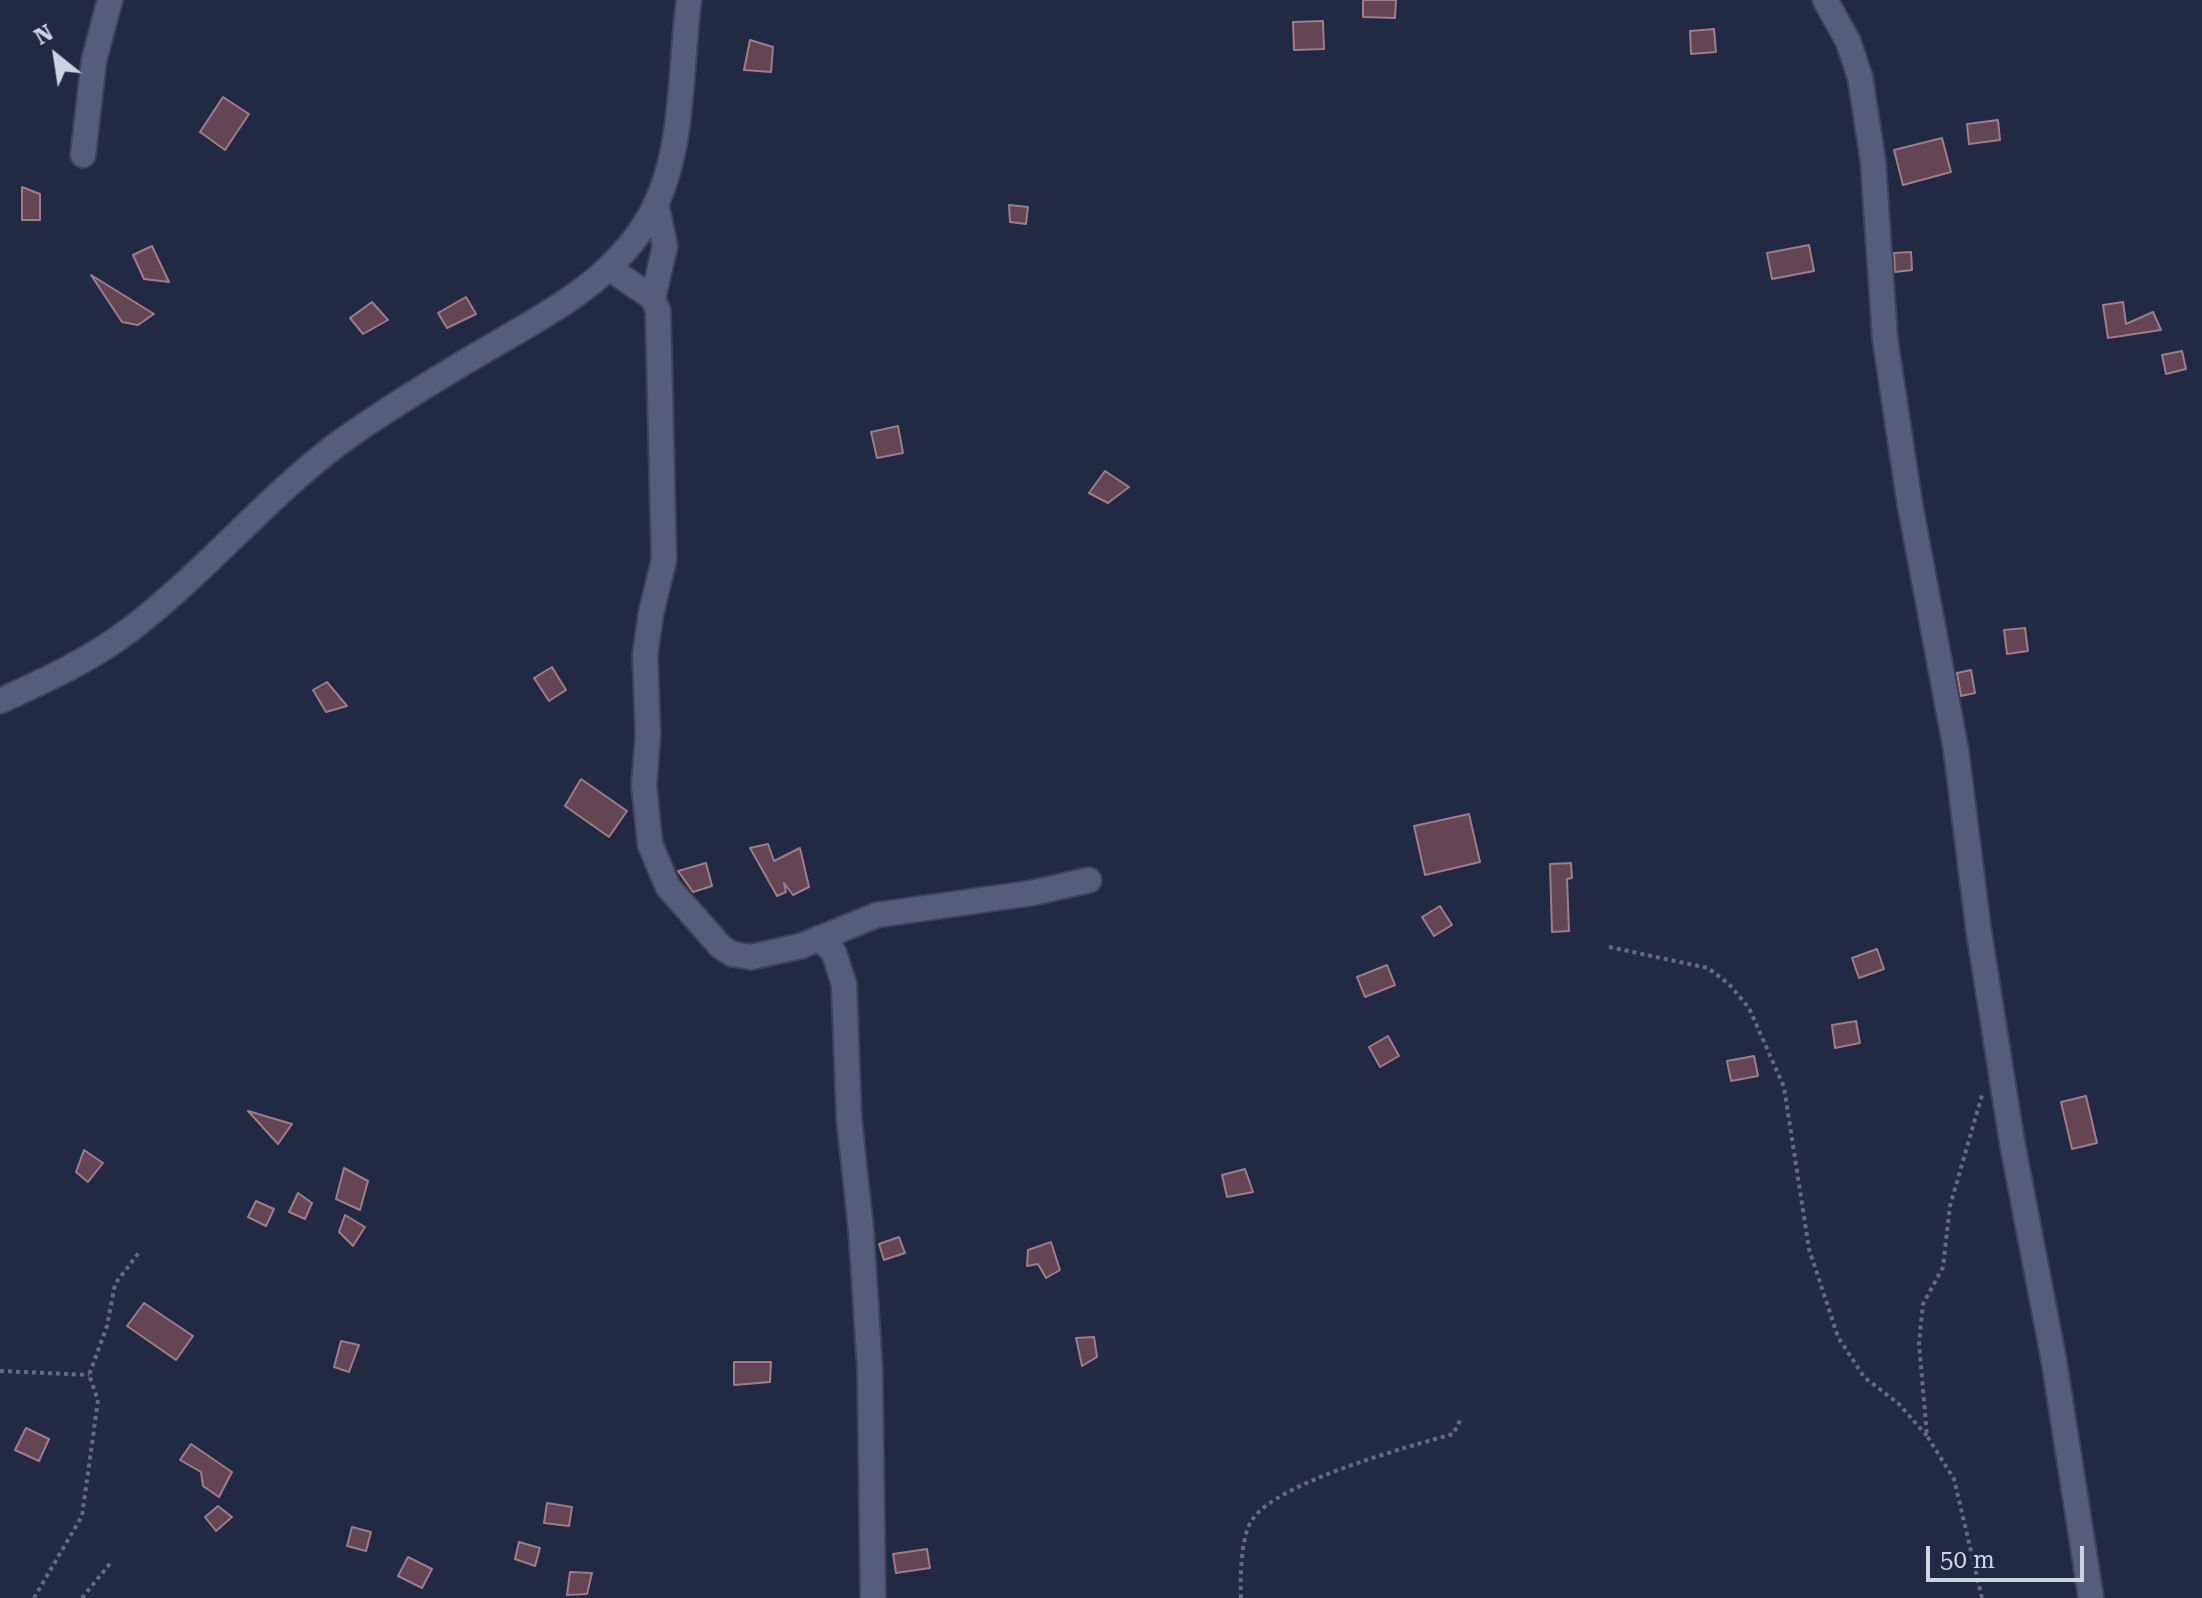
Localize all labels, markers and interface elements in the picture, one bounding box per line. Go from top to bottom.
north arrow [16,16,96,96]
text: N [30,20,57,50]
scale bar [1930,1530,2088,1580]
text: 50 m [1940,1546,1995,1574]

